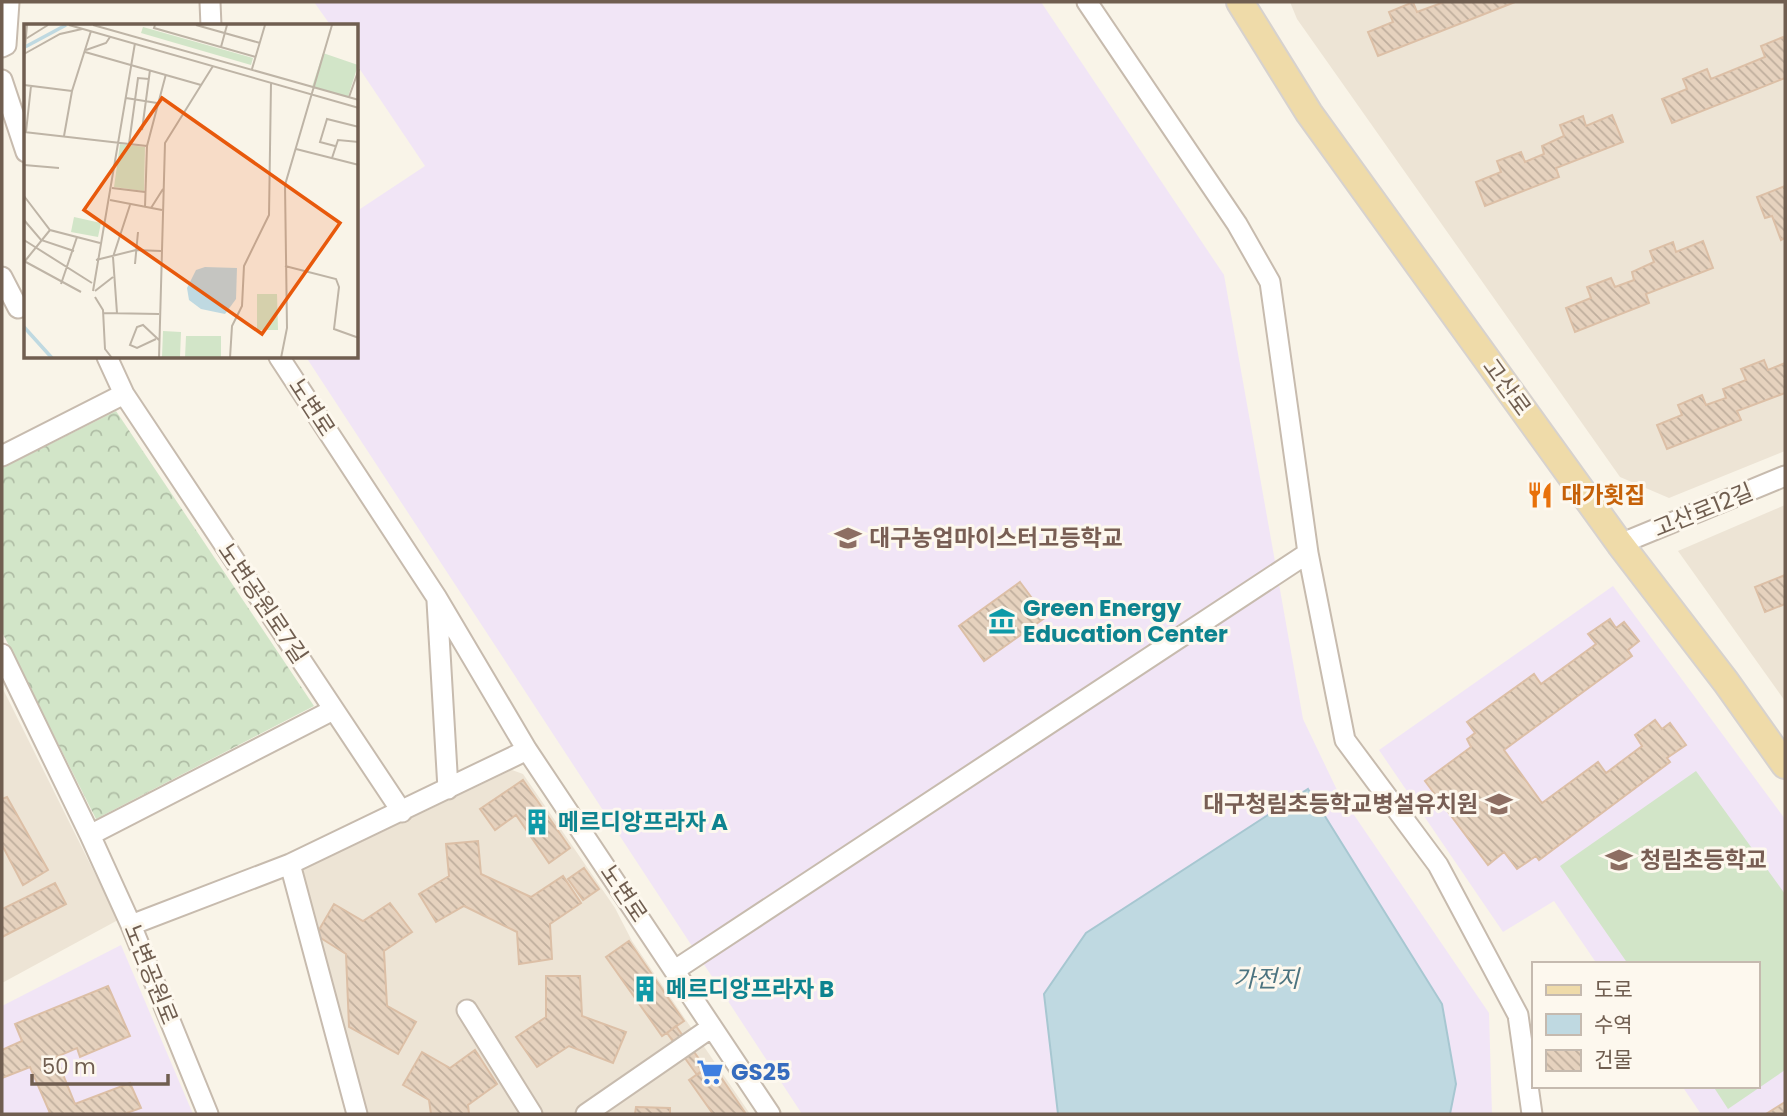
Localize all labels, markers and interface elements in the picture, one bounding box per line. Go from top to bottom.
inset map [24,24,359,359]
street label: 고산로 [1475,352,1539,422]
street label: 노변로 [281,372,343,442]
street label: 고산로12길 [1648,475,1758,545]
place label: 대가횟집 [1561,479,1646,511]
restaurant icon: 대가횟집 [1525,480,1555,510]
place label: 대구농업마이스터고등학교 [869,522,1123,554]
school or university icon: 대구농업마이스터고등학교 [833,523,863,553]
street label: 노변공원로7길 [211,536,315,670]
place label: Green Energy Education Center [1023,592,1228,650]
museum icon: Green Energy Education Center [987,606,1017,636]
place label: 대구청림초등학교병설유치원 [1203,788,1478,820]
school or university icon: 대구청림초등학교병설유치원 [1484,789,1514,819]
place label: 메르디앙프라자 A [558,806,728,838]
building icon: 메르디앙프라자 A [522,807,552,837]
place label: 청림초등학교 [1640,844,1767,876]
school or university icon: 청림초등학교 [1604,845,1634,875]
street label: 노변로 [593,858,655,928]
street label: 노변공원로 [116,919,186,1029]
water label: 가전지 [1233,962,1301,995]
legend [1532,962,1759,1088]
place label: 메르디앙프라자 B [666,973,834,1005]
building icon: 메르디앙프라자 B [630,974,660,1004]
text: 도로 [1594,975,1633,1004]
text: 수역 [1594,1010,1633,1039]
scale bar [32,1042,168,1086]
text: 건물 [1594,1045,1633,1074]
text: 50 m [42,1052,96,1081]
place label: GS25 [731,1056,791,1088]
supermarket icon: GS25 [695,1057,725,1087]

